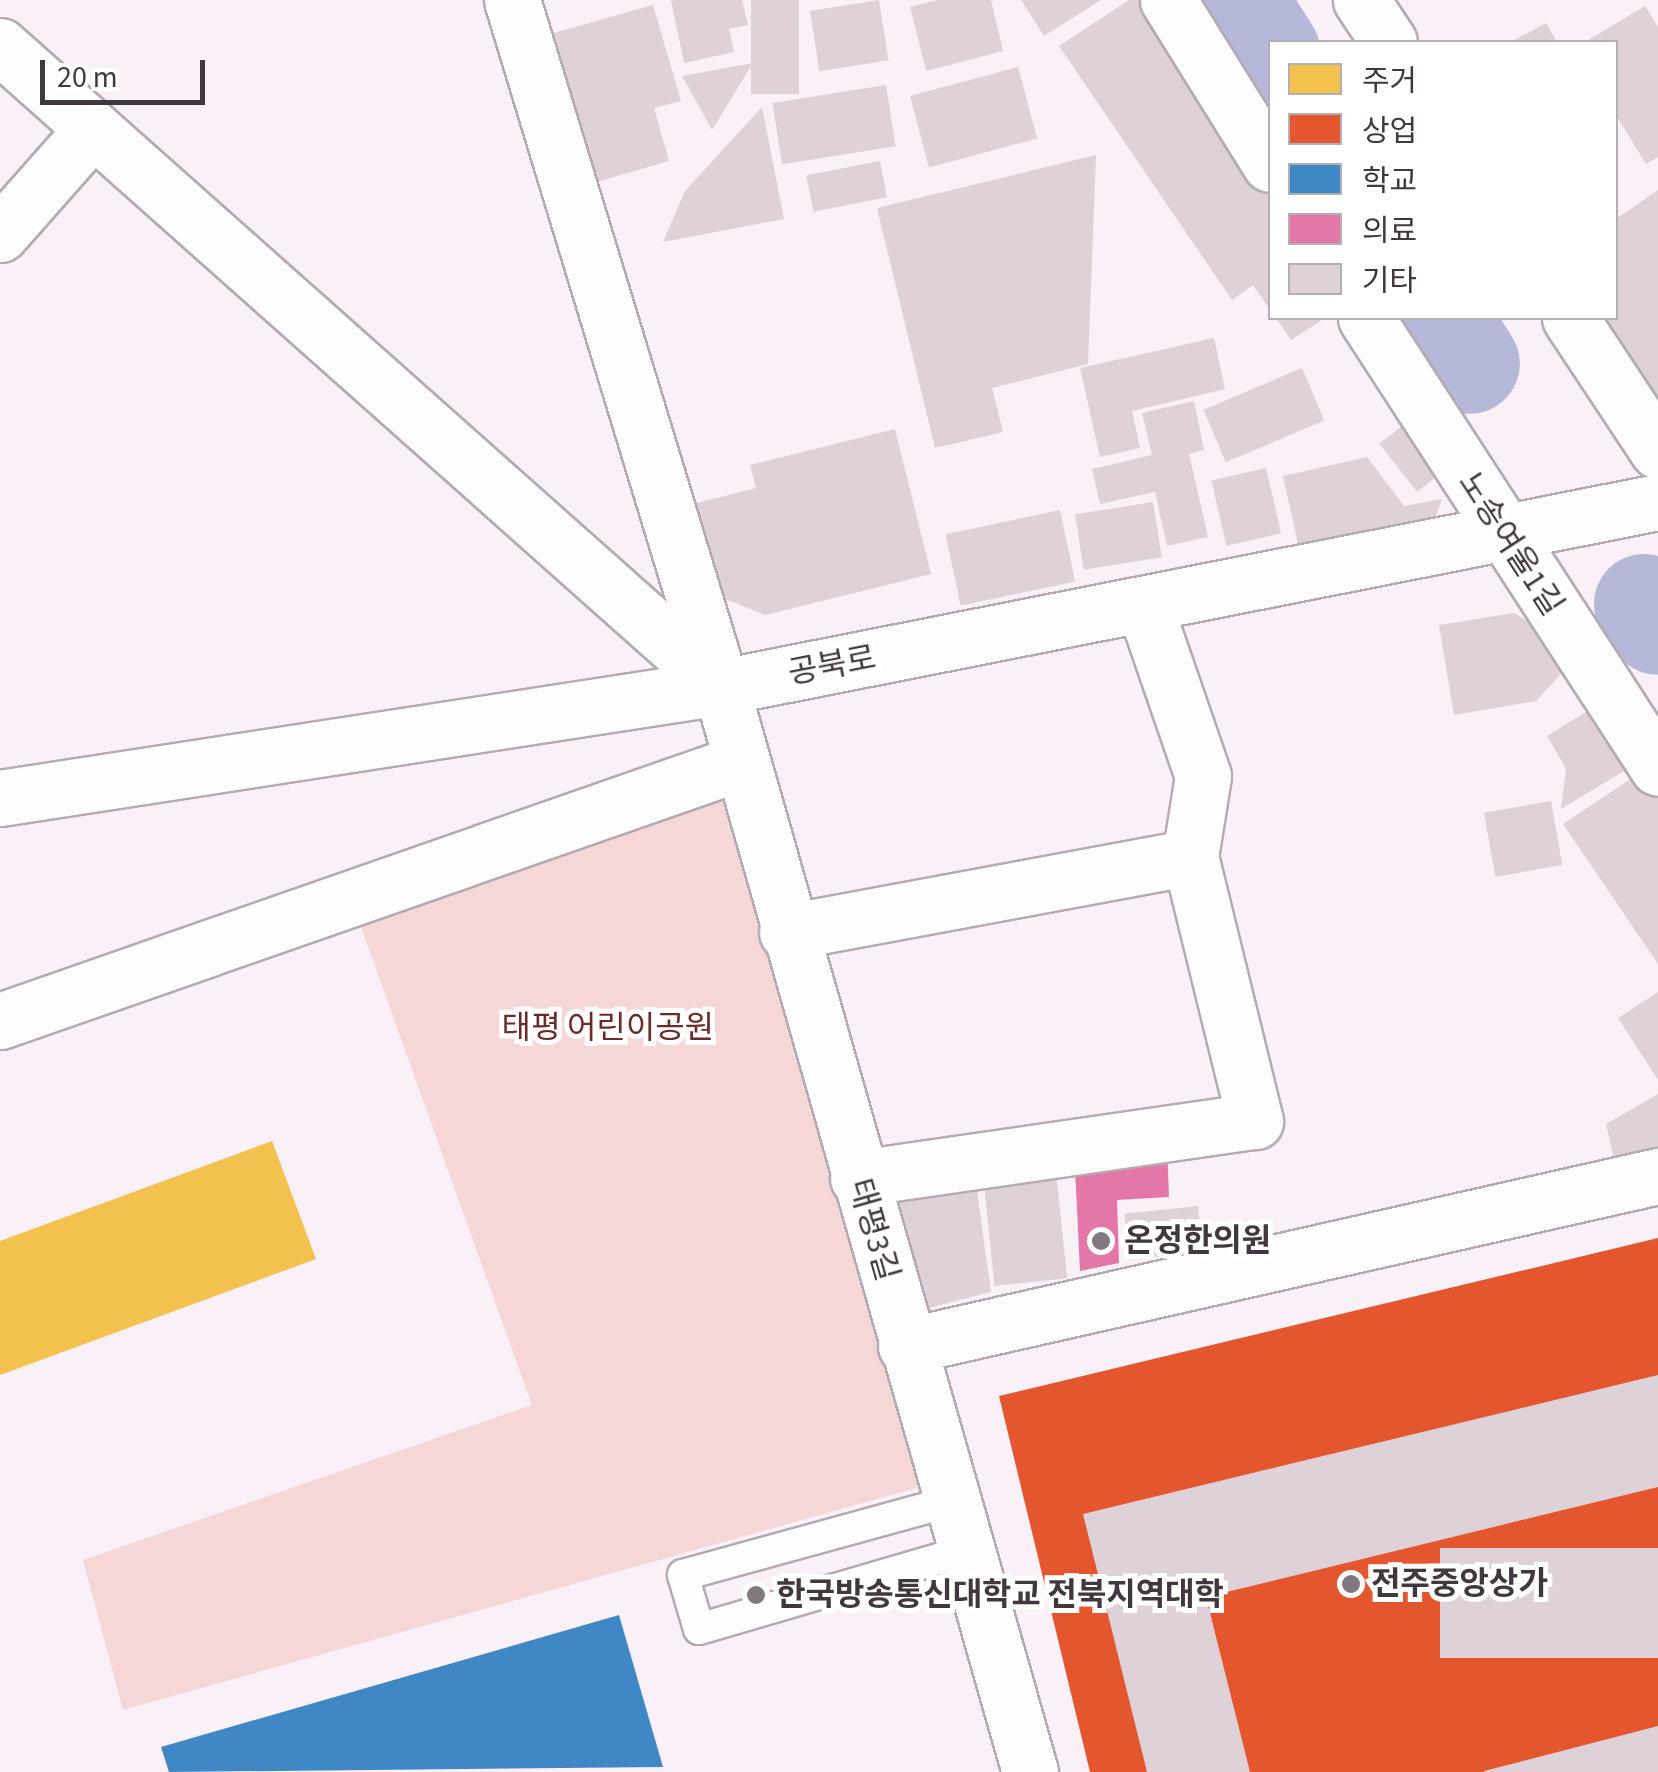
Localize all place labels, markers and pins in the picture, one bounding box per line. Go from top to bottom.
place label: 온정한의원 [1124,1222,1271,1260]
marker: 온정한의원 [1088,1228,1114,1254]
place label: 전주중앙상가 [1371,1565,1548,1603]
marker: 전주중앙상가 [1340,1573,1362,1595]
place label: 한국방송통신대학교 전북지역대학 [776,1576,1224,1614]
marker: 한국방송통신대학교 전북지역대학 [745,1584,767,1606]

